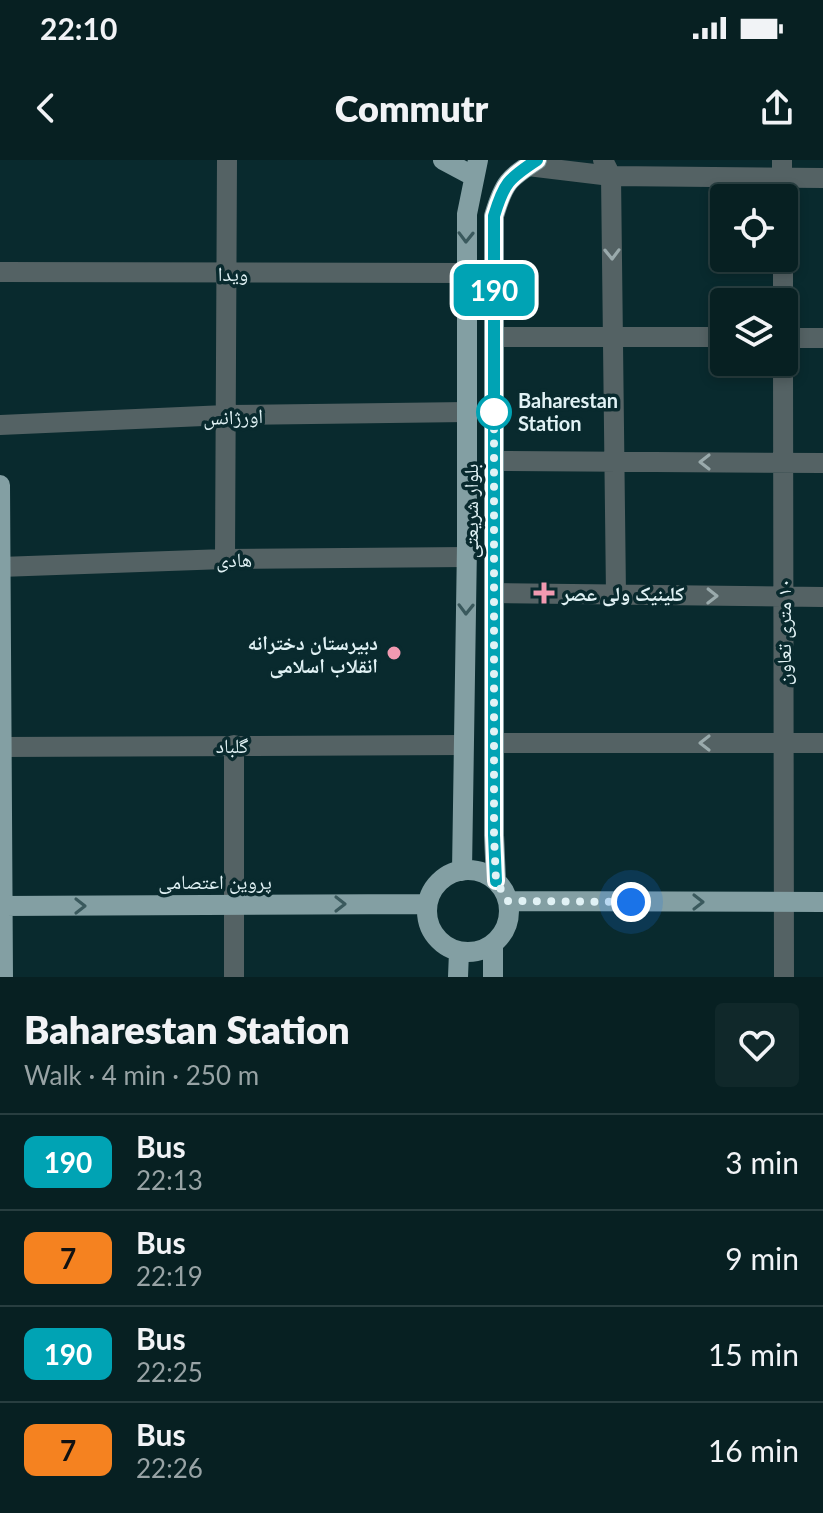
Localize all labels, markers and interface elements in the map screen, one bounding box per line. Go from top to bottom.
text: 22:10 [40,10,117,46]
icon: back [24,86,68,130]
text: Commutr [335,86,488,130]
icon: share [755,86,799,130]
map controls [710,184,798,376]
button: locate [710,184,798,272]
one-way arrow [458,231,475,244]
one-way arrow [603,248,621,261]
street label: ویدا [218,261,248,285]
line badge: 190 [448,264,540,316]
text: 190 [470,273,518,307]
button: layers [710,288,798,376]
place label: Baharestan Station [518,388,618,435]
marker: Baharestan Station [477,395,511,429]
street label: اورژانس [203,403,264,430]
one-way arrow [698,453,711,471]
street label: بلوار شریعتى [458,464,483,558]
street label: هادی [216,547,252,572]
street label: ١٠ متری تعاون [771,579,796,685]
place label: کلینیک ولی عصر [561,581,684,607]
marker: کلینیک ولی عصر [533,582,555,604]
one-way arrow [706,587,719,604]
one-way arrow [457,603,475,616]
place label: دبیرستان دخترانه انقلاب اسلامی [248,630,378,679]
marker: دبیرستان دخترانه انقلاب اسلامی [385,644,403,662]
street label: گلباد [216,733,248,758]
one-way arrow [698,734,711,752]
street label: پروین اعتصامى [158,869,272,894]
your location [611,882,651,922]
one-way arrow [692,893,705,911]
one-way arrow [334,895,347,913]
one-way arrow [74,897,87,915]
button: heart [715,1003,799,1087]
text: Baharestan Station [24,1006,350,1052]
text: Walk · 4 min · 250 m [24,1059,259,1091]
text: Bus [136,1128,186,1164]
text: 3 min [725,1144,799,1180]
text: 190 [44,1145,92,1179]
text: 22:13 [136,1164,203,1196]
text: Bus [136,1224,186,1260]
text: 9 min [725,1240,799,1276]
text: 7 [60,1241,76,1275]
text: 22:19 [136,1260,203,1292]
text: Bus [136,1320,186,1356]
text: 15 min [708,1336,799,1372]
text: 190 [44,1337,92,1371]
text: 22:25 [136,1356,203,1388]
text: Bus [136,1416,186,1452]
text: 16 min [708,1432,799,1468]
text: 7 [60,1433,76,1467]
text: 22:26 [136,1452,203,1484]

